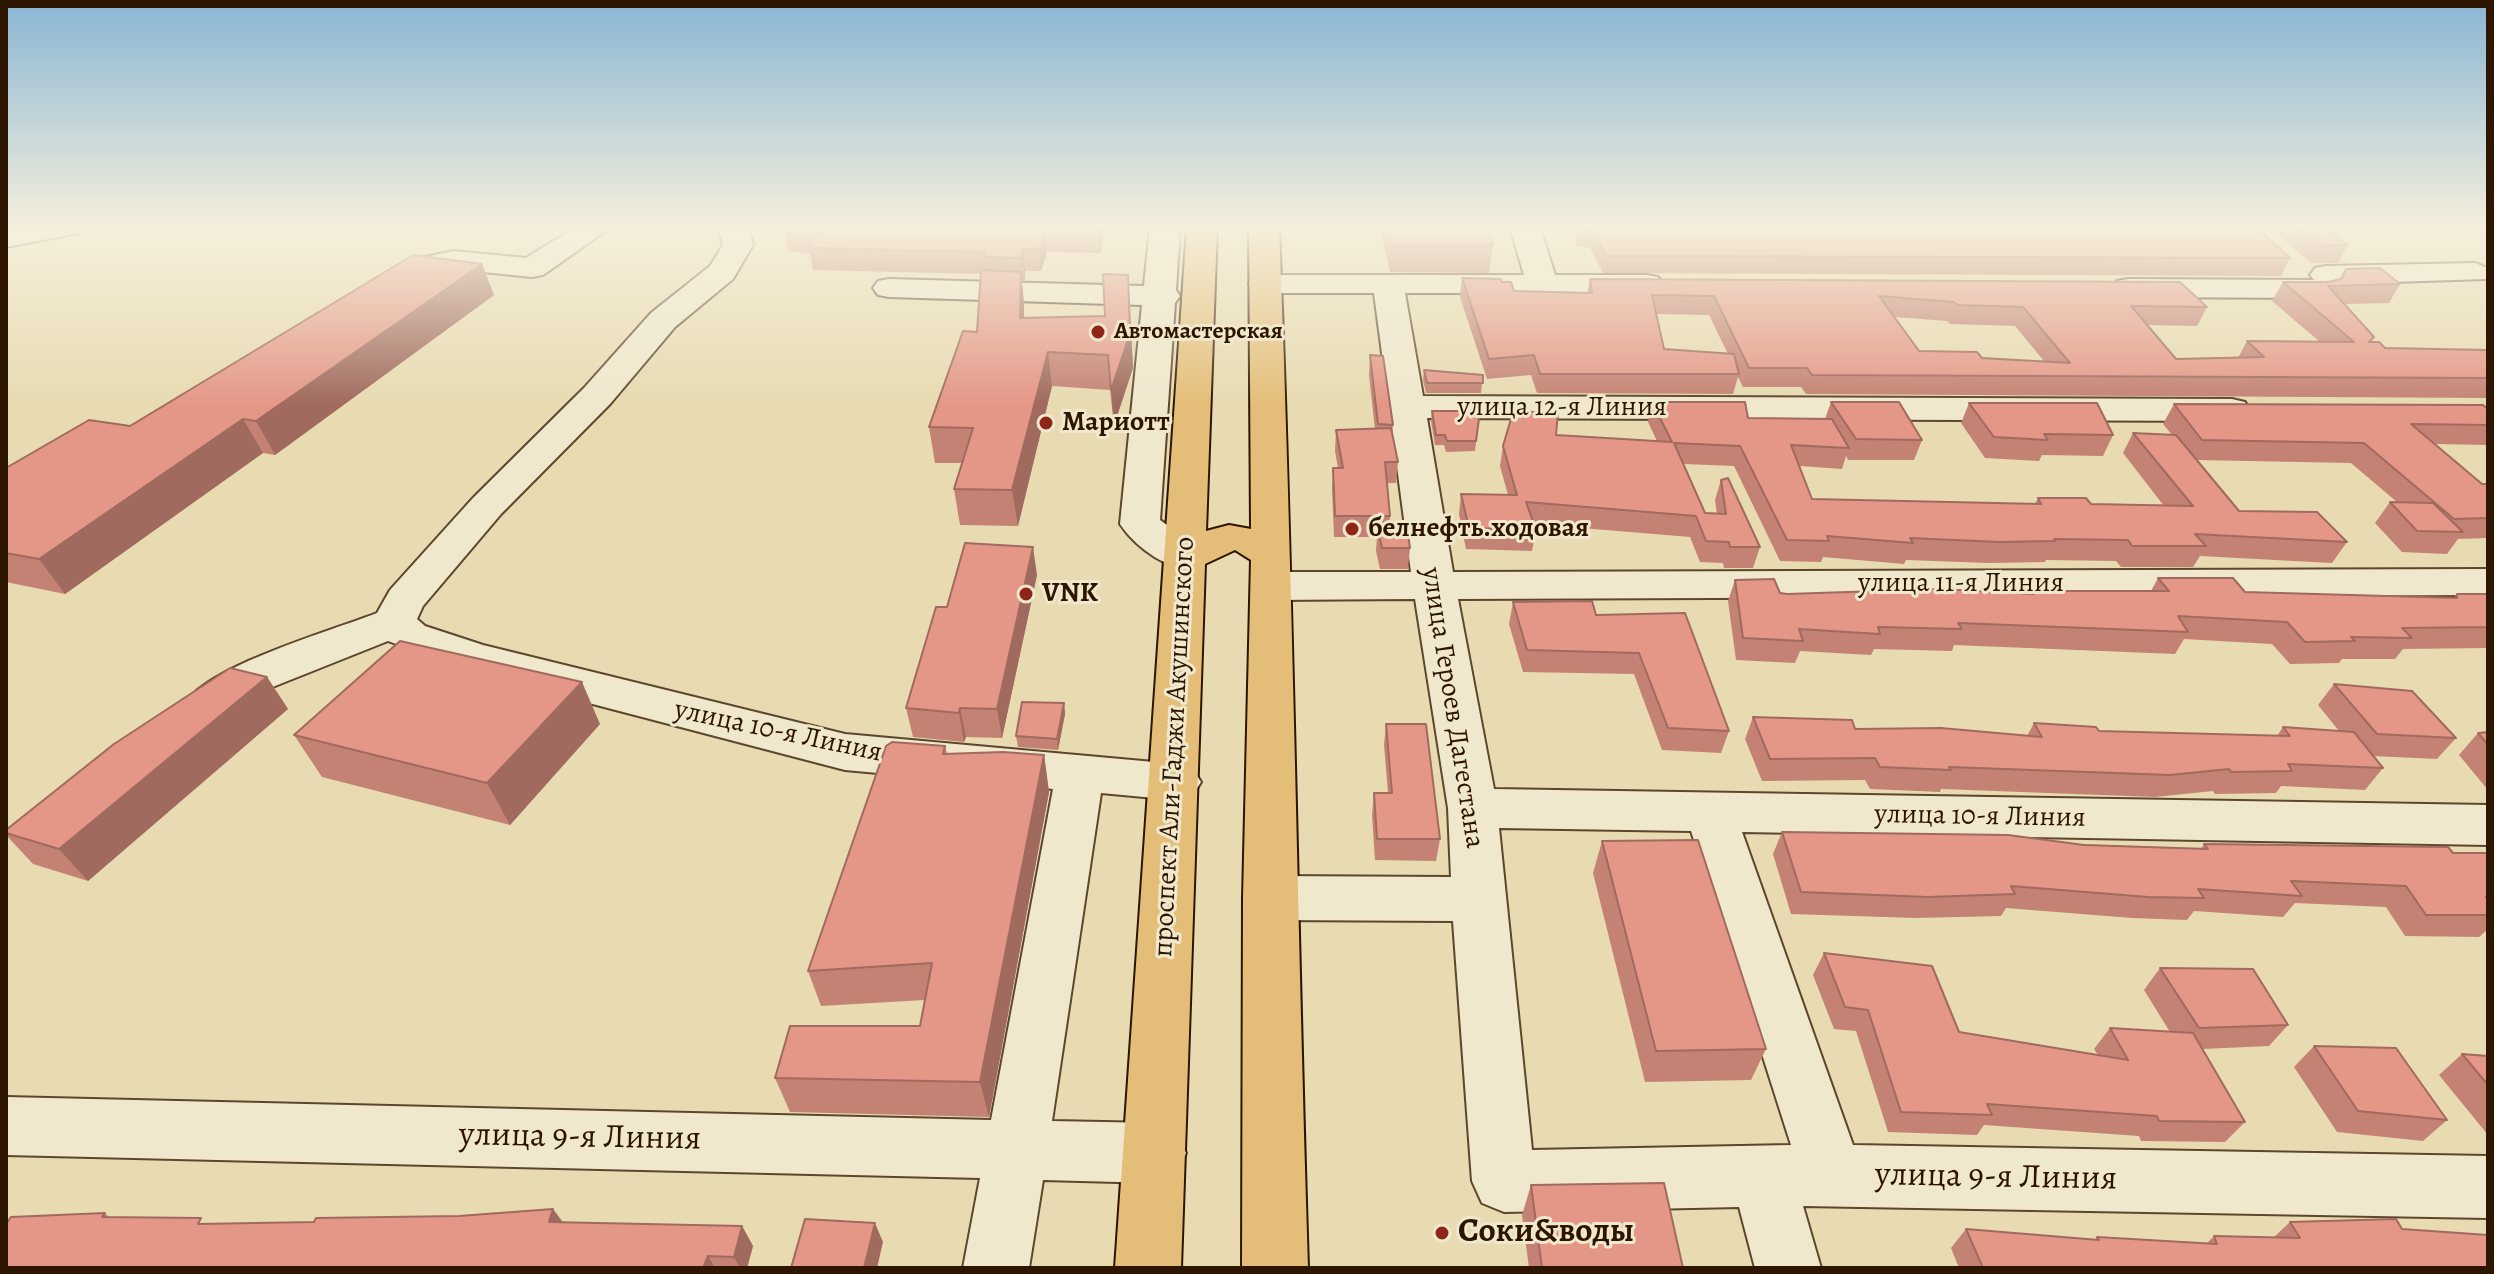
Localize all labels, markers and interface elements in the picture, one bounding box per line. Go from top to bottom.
place label: Автомастерская [1114,318,1283,346]
marker: Автомастерская [1089,323,1107,341]
street label: улица 12-я Линия [1457,391,1667,425]
place label: Мариотт [1062,406,1170,440]
marker: Мариотт [1037,414,1055,432]
place label: белнефть.ходовая [1368,512,1589,546]
marker: белнефть.ходовая [1343,520,1361,538]
street label: проспект Али-Гаджи Акушинского [1147,536,1203,958]
street label: улица Героев Дагестана [1413,565,1491,851]
street label: улица 11-я Линия [1858,567,2064,601]
place label: VNK [1042,577,1098,611]
marker: VNK [1017,585,1035,603]
street label: улица 10-я Линия [671,694,885,770]
street label: улица 10-я Линия [1874,798,2086,836]
street label: улица 9-я Линия [459,1115,701,1161]
street label: улица 9-я Линия [1875,1155,2117,1201]
place label: Соки&воды [1458,1213,1634,1253]
marker: Соки&воды [1433,1224,1451,1242]

